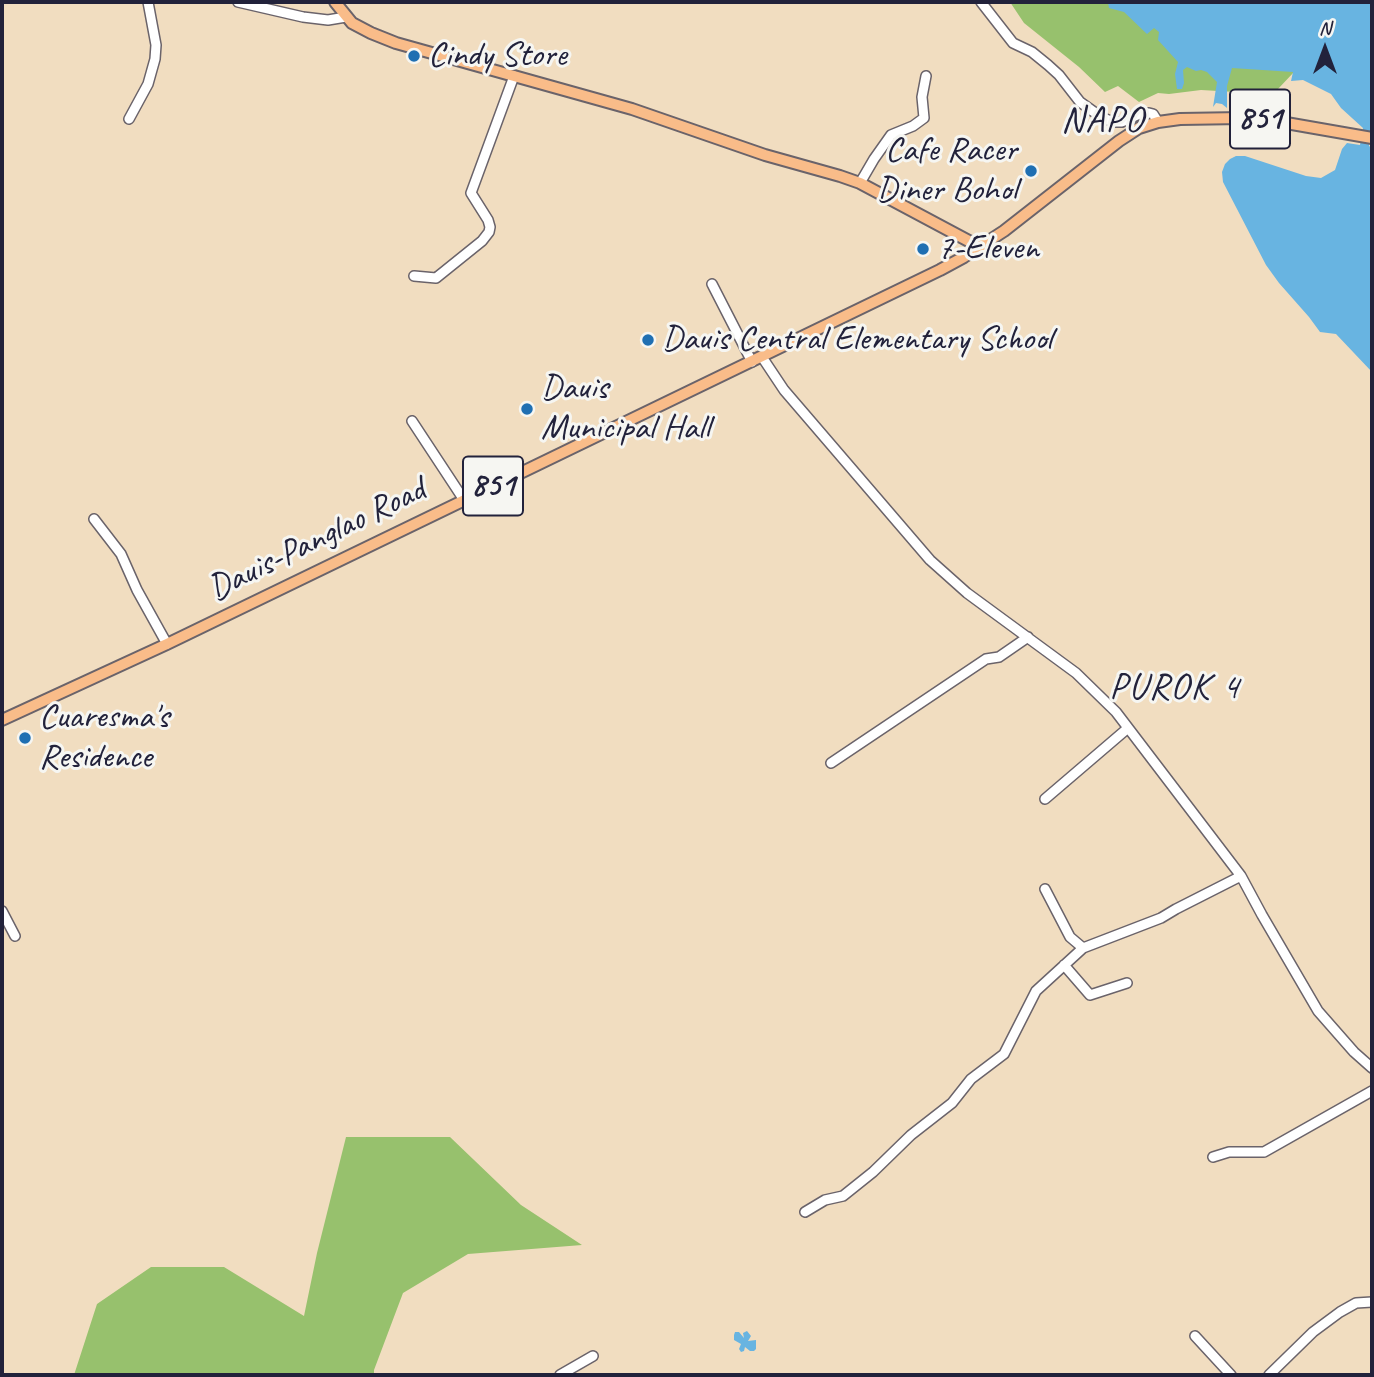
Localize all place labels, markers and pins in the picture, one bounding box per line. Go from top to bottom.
place label: Cindy Store [428,35,567,77]
marker: Cindy Store [406,48,422,64]
place label: Cafe Racer Diner Bohol [876,130,1017,212]
marker: Cafe Racer Diner Bohol [1023,163,1039,179]
place label: 7-Eleven [937,228,1039,270]
marker: 7-Eleven [915,241,931,257]
place label: Dauis Central Elementary School [662,319,1052,361]
marker: Dauis Central Elementary School [640,332,656,348]
place label: Dauis Municipal Hall [541,368,710,450]
marker: Dauis Municipal Hall [519,401,535,417]
place label: Cuaresma's Residence [39,697,169,779]
marker: Cuaresma's Residence [17,730,33,746]

